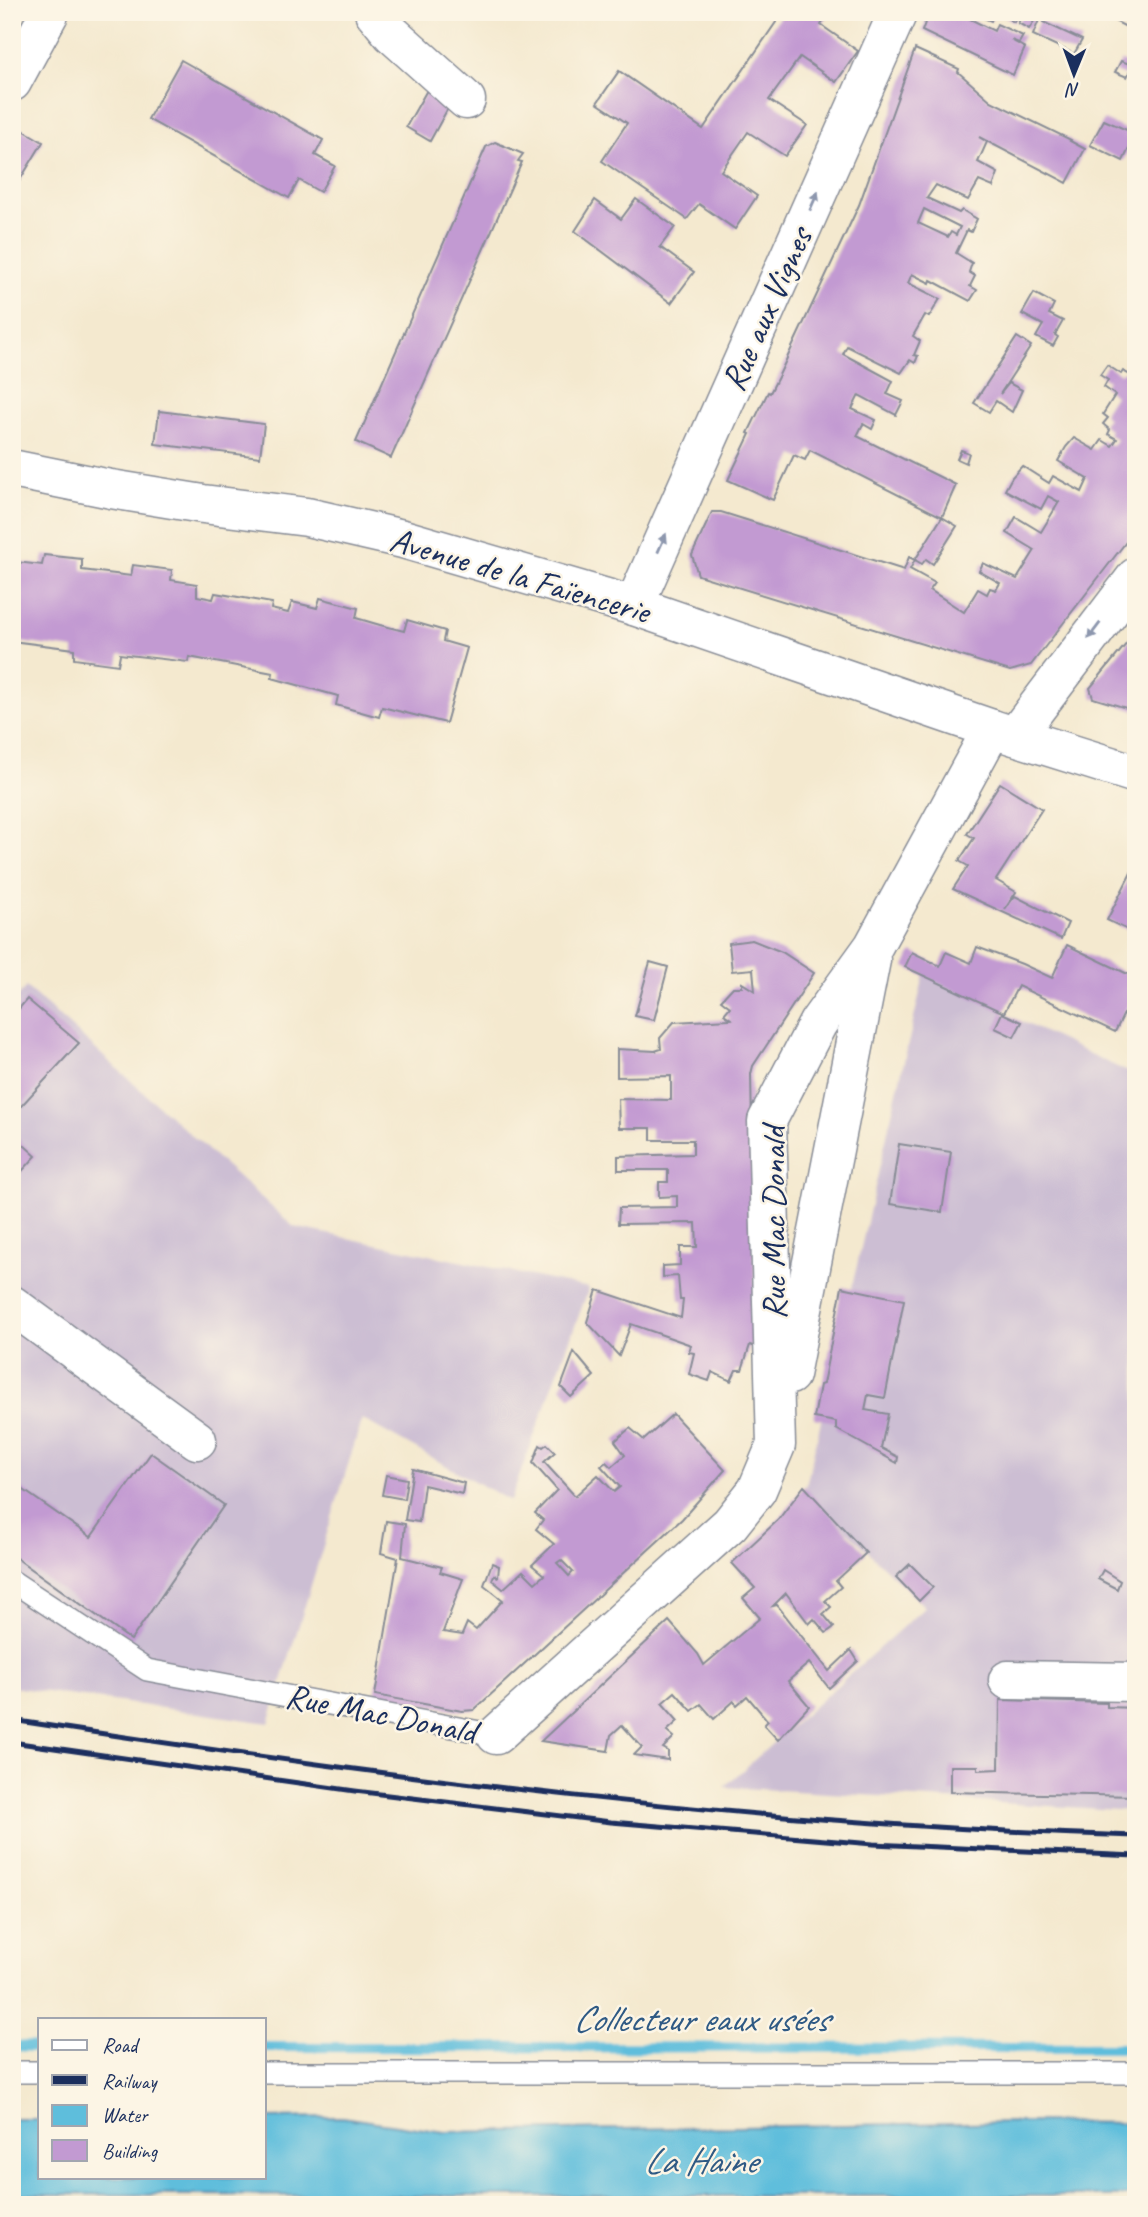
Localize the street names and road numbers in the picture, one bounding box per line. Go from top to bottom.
street label: Rue aux Vignes [711,218,824,398]
street label: Avenue de la Faïencerie [385,517,657,635]
street label: Rue Mac Donald [751,1121,796,1320]
street label: Rue Mac Donald [282,1673,485,1755]

